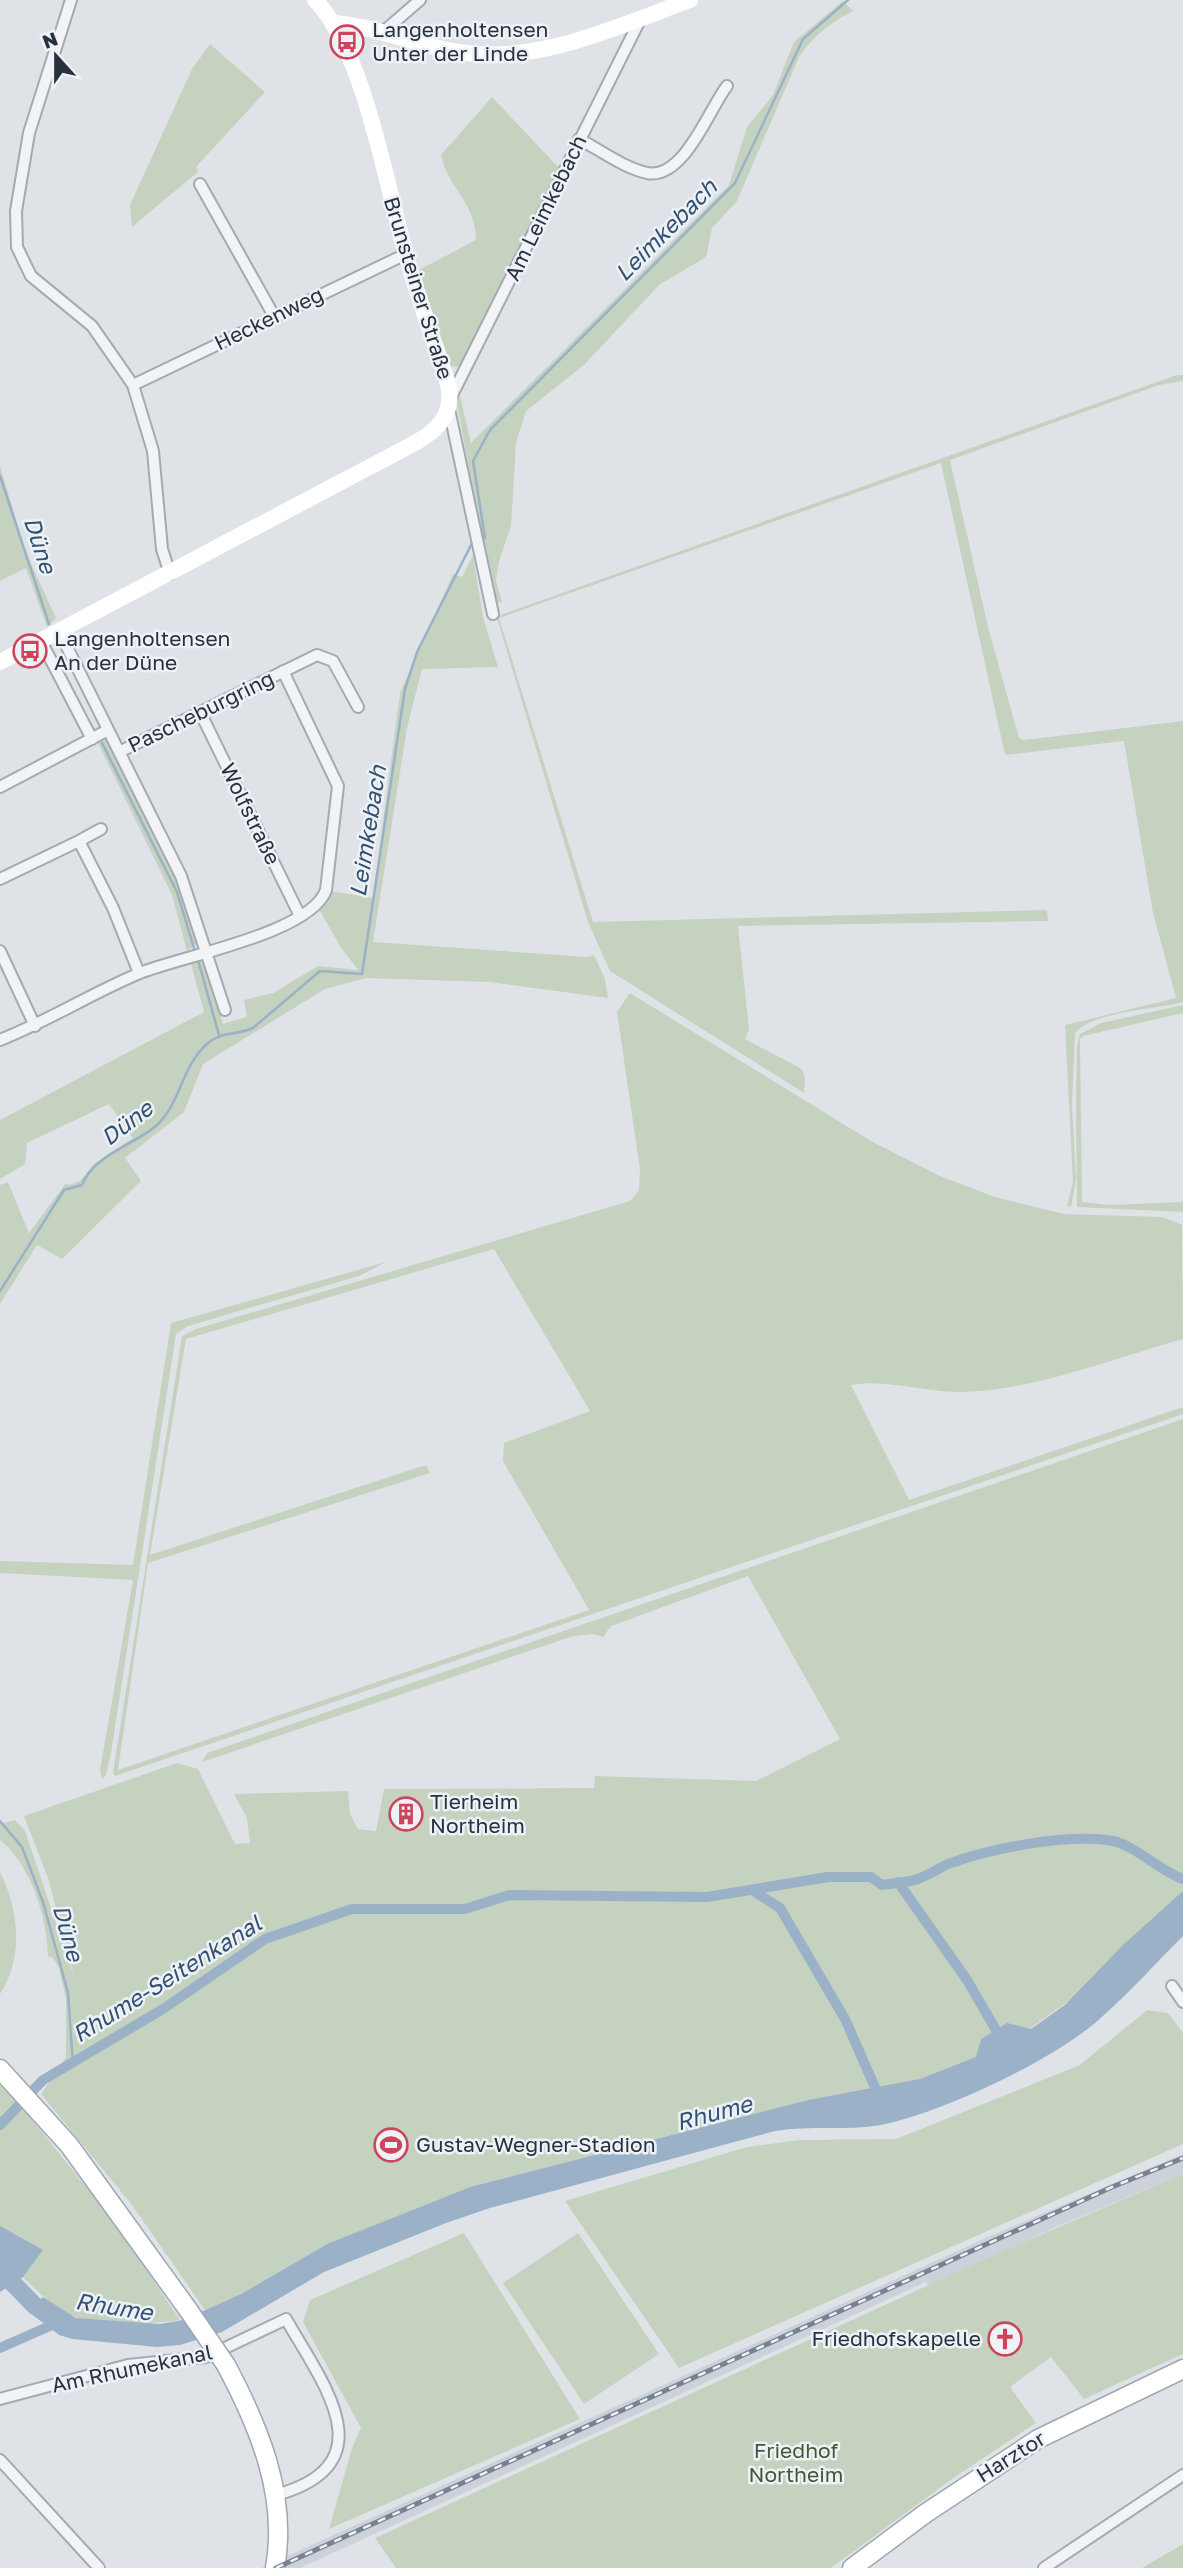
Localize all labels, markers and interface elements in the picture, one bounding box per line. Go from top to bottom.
place label: Langenholtensen Unter der Linde [372,16,549,66]
north arrow [21,21,91,91]
bus stop icon: Langenholtensen Unter der Linde [328,23,366,61]
text: N [39,26,61,53]
street label: Am Leimkebach [499,130,592,285]
water label: Leimkebach [609,172,723,286]
street label: Brunsteiner Straße [379,193,459,382]
street label: Heckenweg [210,281,327,356]
water label: Düne [19,513,64,578]
place label: Langenholtensen An der Düne [54,625,231,675]
bus stop icon: Langenholtensen An der Düne [11,632,49,670]
street label: Pascheburgring [123,665,278,758]
street label: Wolfstraße [215,759,287,869]
water label: Leimkebach [343,762,391,898]
water label: Düne [95,1093,159,1151]
place label: Tierheim Northeim [430,1788,525,1838]
building icon: Tierheim Northeim [387,1795,425,1833]
water label: Düne [48,1901,91,1966]
water label: Rhume-Seitenkanal [67,1908,267,2048]
water label: Rhume [673,2088,756,2136]
sports icon: Gustav-Wegner-Stadion [372,2126,410,2164]
place label: Gustav-Wegner-Stadion [416,2131,656,2157]
water label: Rhume [74,2286,156,2326]
church icon: Friedhofskapelle [986,2320,1024,2358]
place label: Friedhofskapelle [811,2325,981,2351]
street label: Am Rhumekanal [49,2338,215,2398]
street label: Harztor [971,2425,1050,2487]
park label: Friedhof Northeim [749,2437,843,2487]

